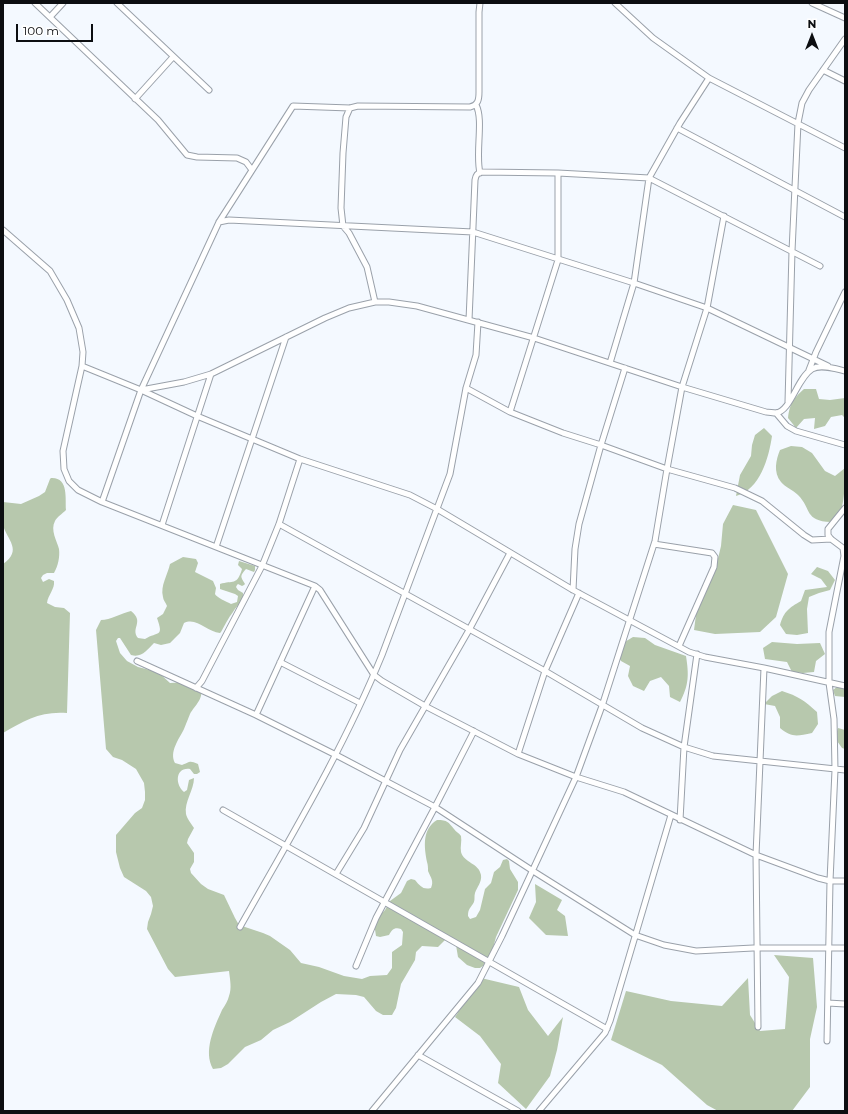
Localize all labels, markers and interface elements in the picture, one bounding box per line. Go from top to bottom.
scale bar [18,16,95,42]
north arrow [792,16,832,56]
text: N [808,17,816,31]
text: 100 m [23,23,59,38]

